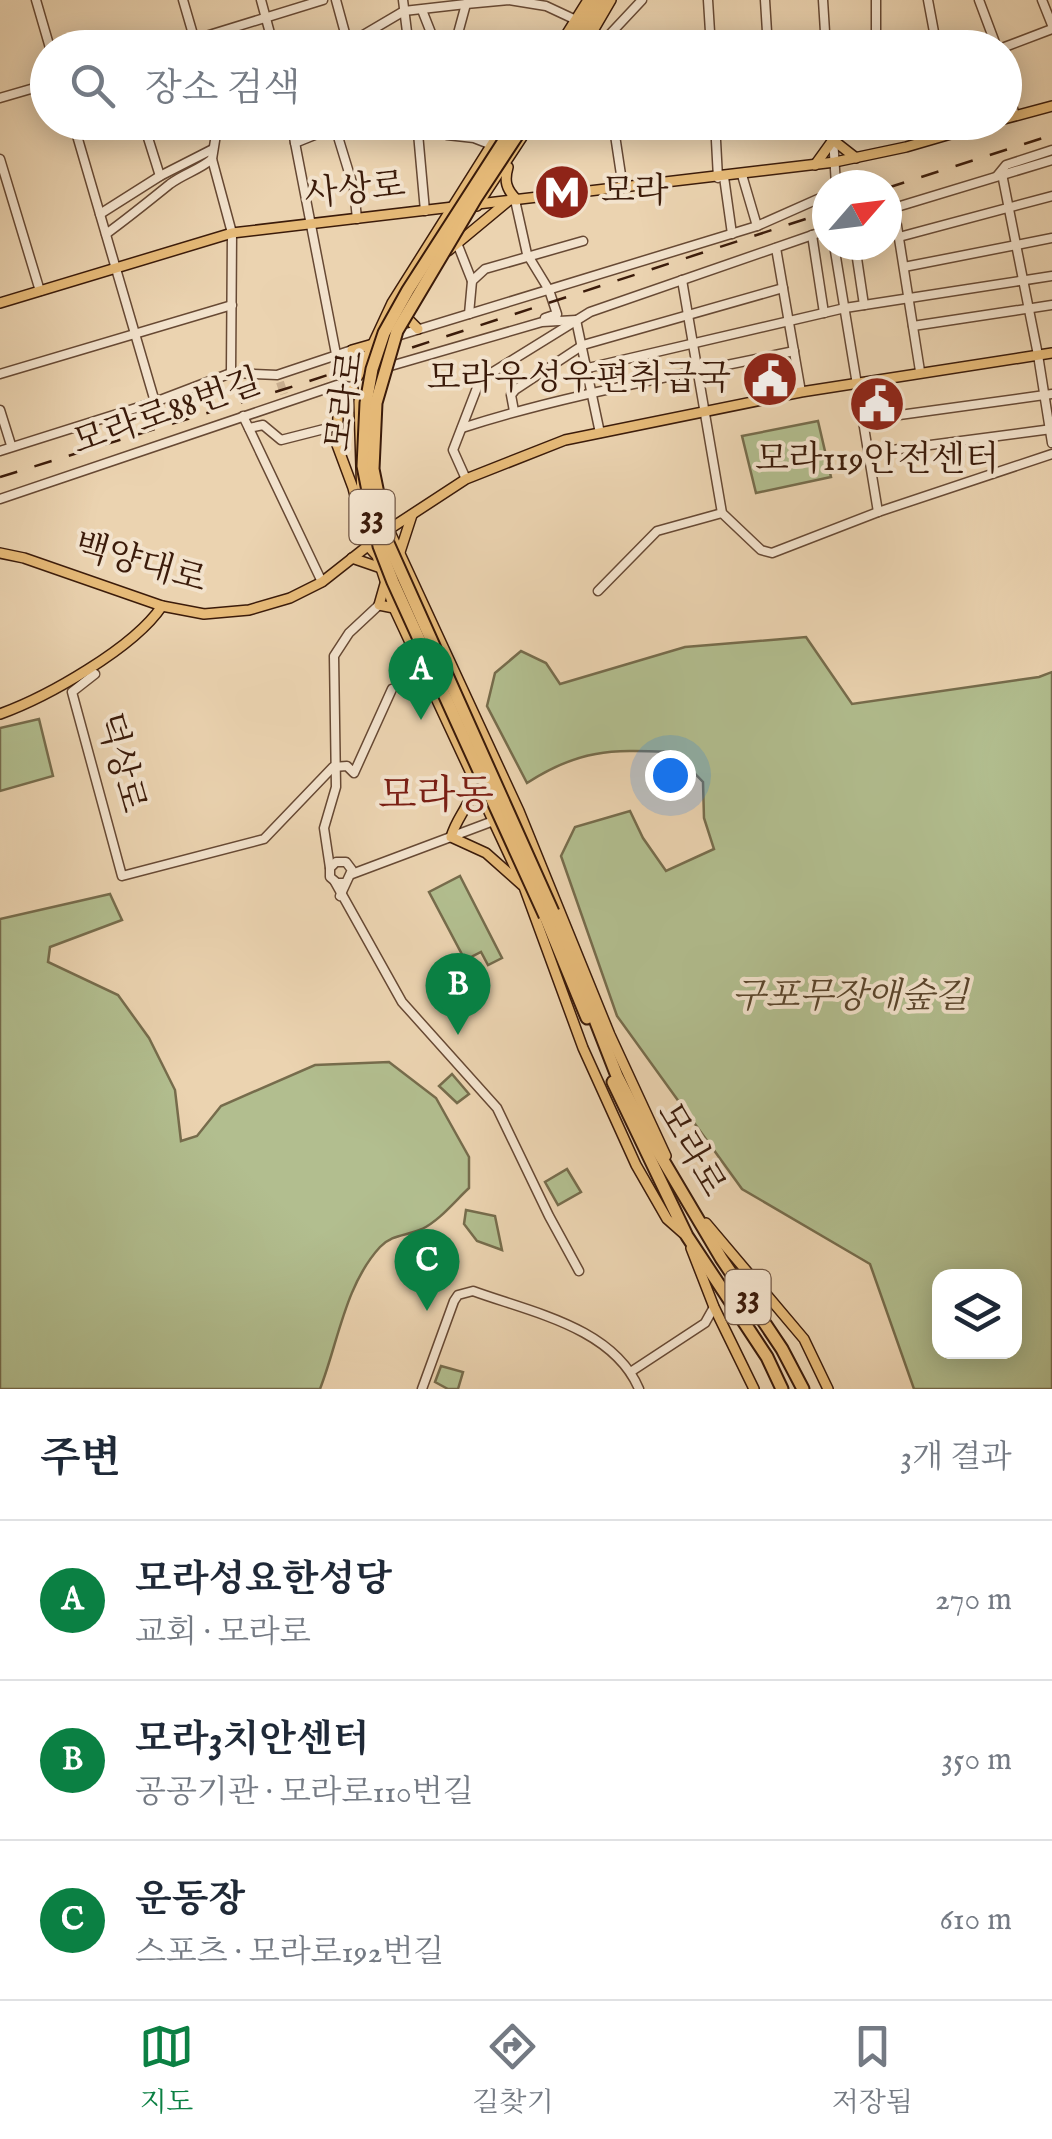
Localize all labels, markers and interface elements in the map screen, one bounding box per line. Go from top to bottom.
search box [30,30,1022,140]
icon: search [65,58,120,113]
text: 장소 검색 [145,66,300,114]
metro station icon: 모라 [532,162,592,222]
street label: 사상로 [302,163,408,219]
place label: 모라 [601,170,669,215]
north arrow [812,170,902,260]
street label: 모라로 [317,348,375,454]
public building icon: 모라우성우편취급국 [740,349,800,409]
place label: 모라우성우편취급국 [427,357,731,402]
street label: 모라로88번길 [67,360,267,466]
public building icon: 모라119안전센터 [847,374,907,434]
place label: 모라119안전센터 [755,438,999,483]
road number: 33 [350,490,394,544]
street label: 백양대로 [69,524,211,604]
pin: A [388,638,454,720]
street label: 덕상로 [85,708,155,818]
your location [645,750,696,801]
district label: 모라동 [378,772,494,823]
pin: B [426,952,490,1035]
park label: 구포무장애숲길 [732,975,971,1020]
street label: 모라로 [645,1095,735,1205]
pin: C [394,1228,460,1311]
map controls [932,1269,1022,1359]
button: layers [932,1269,1022,1359]
road number: 33 [726,1270,770,1324]
text: 주변 [40,1433,121,1486]
text: 3개 결과 [900,1438,1012,1479]
text: 모라성요한성당 [135,1557,392,1605]
text: A [62,1580,83,1621]
text: 270 m [935,1580,1012,1621]
text: 교회 · 모라로 [135,1613,311,1654]
text: 모라3치안센터 [135,1717,369,1765]
text: B [62,1740,83,1781]
text: 350 m [941,1740,1012,1781]
text: 공공기관 · 모라로110번길 [135,1773,474,1814]
text: 운동장 [135,1877,245,1925]
text: C [61,1900,84,1941]
text: 610 m [940,1900,1012,1941]
text: 스포츠 · 모라로192번길 [135,1933,444,1974]
tab: 지도 [139,2019,194,2121]
tab: 길찾기 [472,2019,553,2121]
tab: 저장됨 [832,2019,913,2121]

